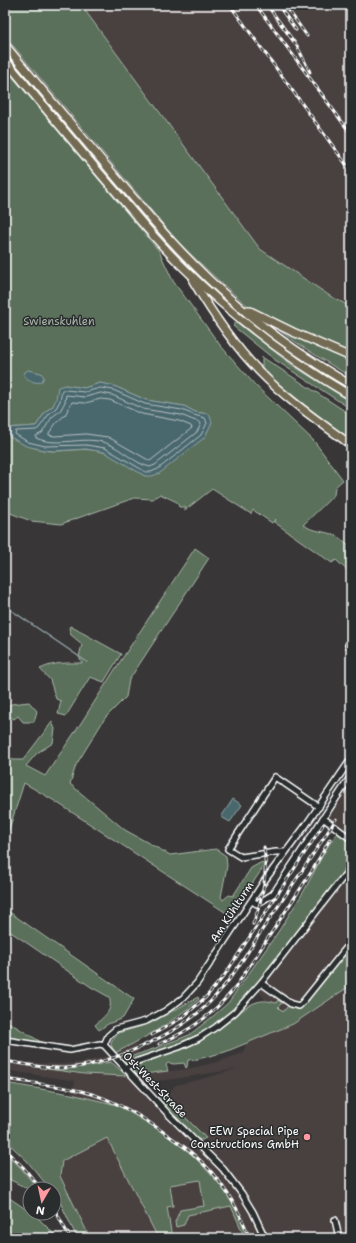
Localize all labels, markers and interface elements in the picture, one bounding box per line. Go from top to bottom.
park label: Swienskuhlen [23,314,95,329]
street label: Am Kühlturm [207,878,257,945]
street label: Ost-West-Straße [120,1049,190,1121]
place label: EEW Special Pipe Constructions GmbH [190,1124,299,1152]
marker: EEW Special Pipe Constructions GmbH [302,1132,312,1142]
north arrow [22,1181,62,1221]
text: N [35,1202,46,1218]

